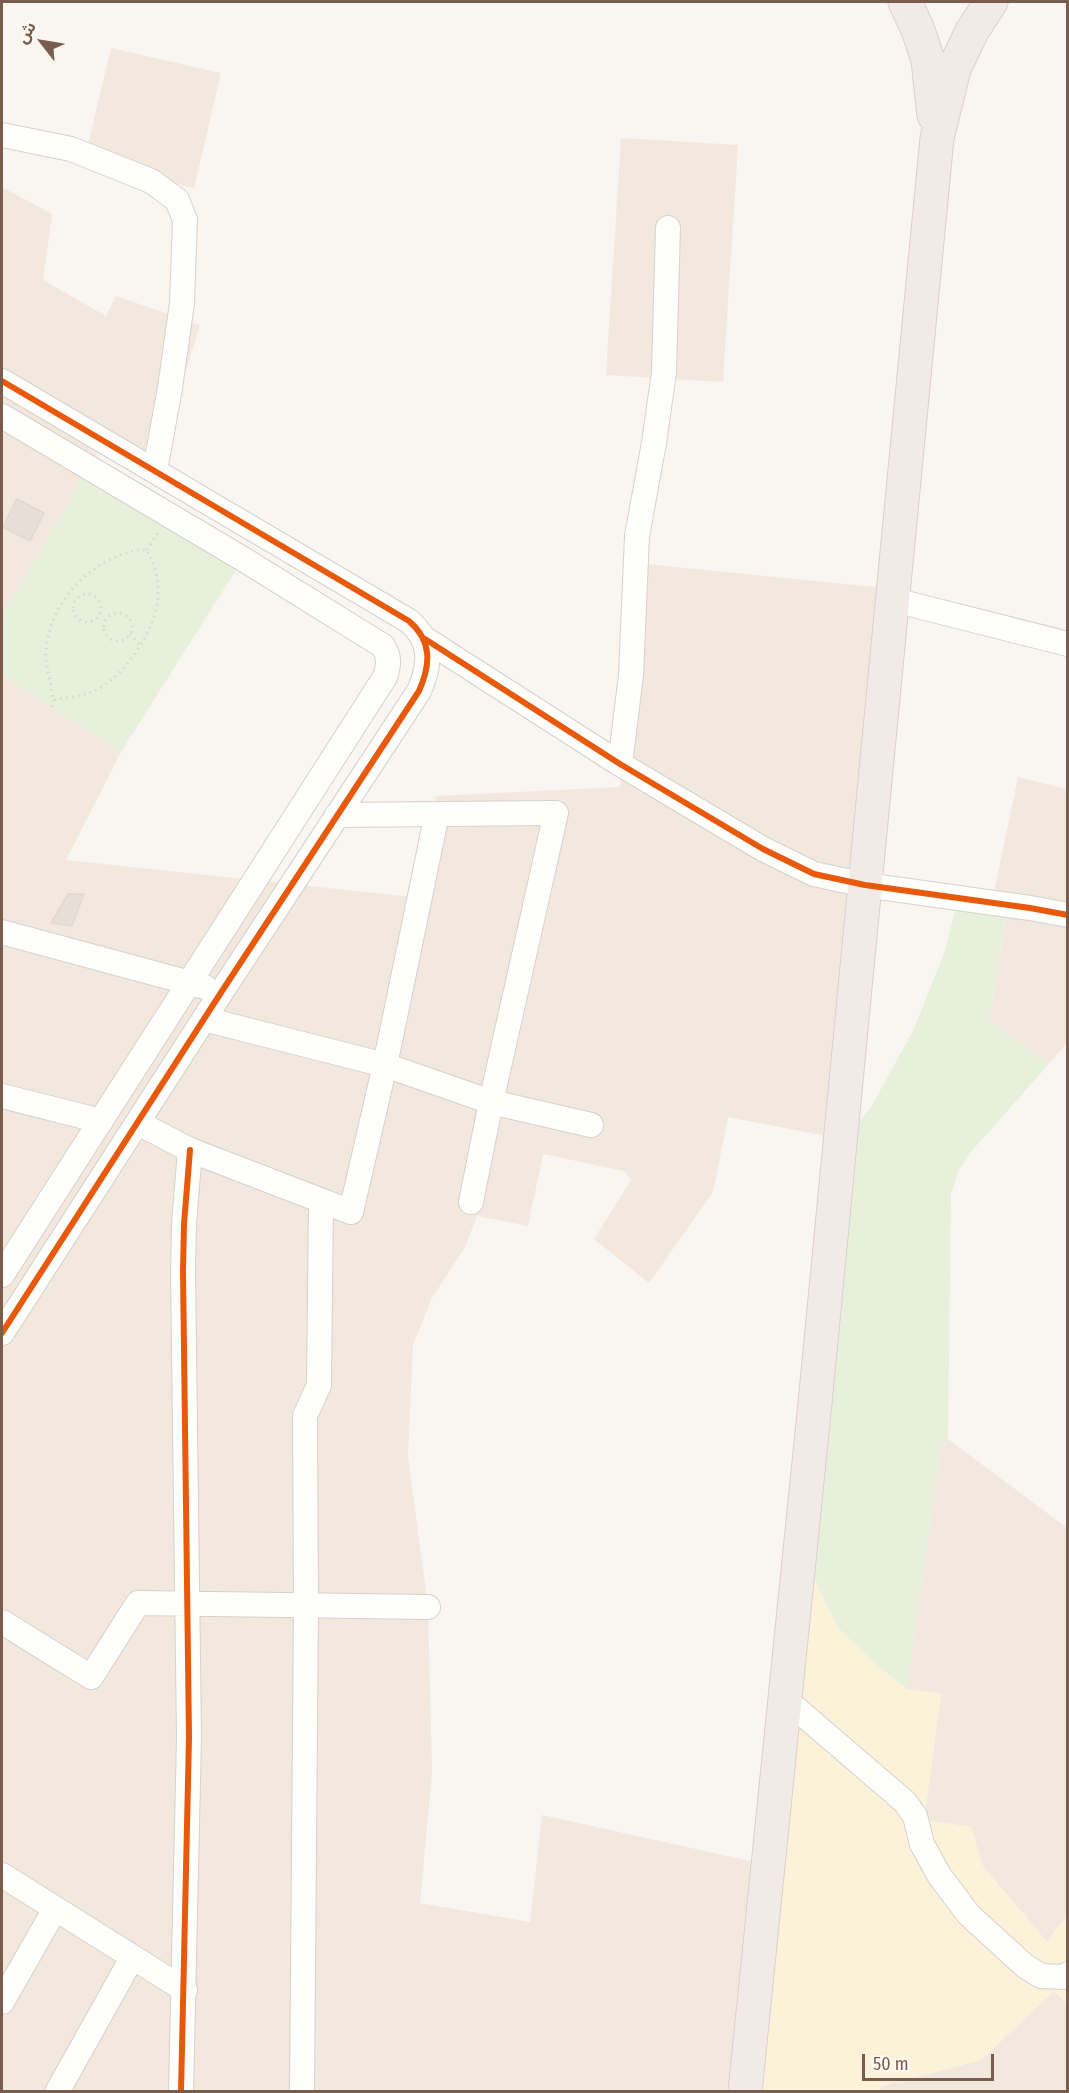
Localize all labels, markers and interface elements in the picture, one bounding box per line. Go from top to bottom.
north arrow [12,12,72,72]
text: ش [12,18,40,47]
scale bar [865,2042,997,2080]
text: 50 m [873,2053,909,2075]

